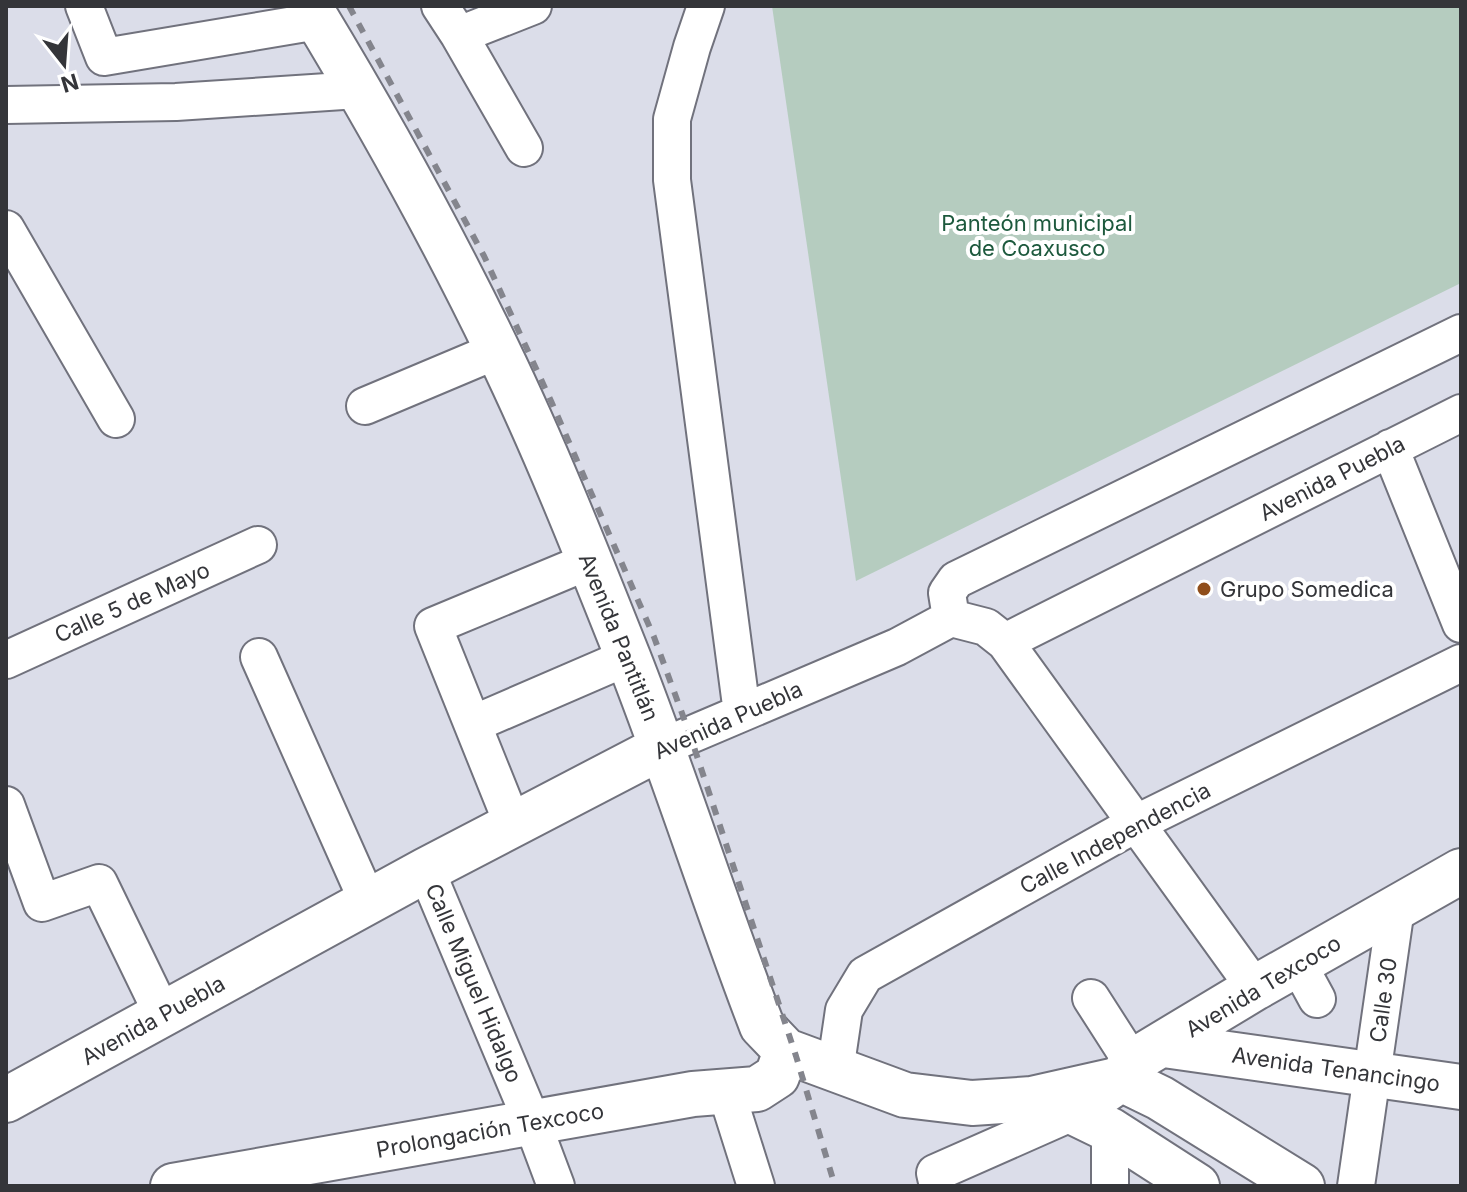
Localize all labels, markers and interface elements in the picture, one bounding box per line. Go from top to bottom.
north arrow [24,24,104,104]
text: N [58,68,82,98]
park label: Panteón municipal de Coaxusco [941,210,1133,261]
street label: Avenida Puebla [1255,430,1409,526]
street label: Avenida Pantitlán [573,549,665,725]
street label: Calle 5 de Mayo [50,556,214,648]
place label: Grupo Somedica [1220,576,1394,602]
marker: Grupo Somedica [1195,580,1213,598]
street label: Avenida Puebla [650,676,806,764]
street label: Calle Independencia [1015,777,1215,899]
street label: Calle Miguel Hidalgo [420,880,528,1086]
street label: Avenida Texcoco [1181,929,1345,1043]
street label: Calle 30 [1364,956,1402,1044]
street label: Avenida Puebla [77,970,229,1070]
street label: Avenida Tenancingo [1230,1042,1442,1096]
street label: Prolongación Texcoco [374,1097,606,1163]

